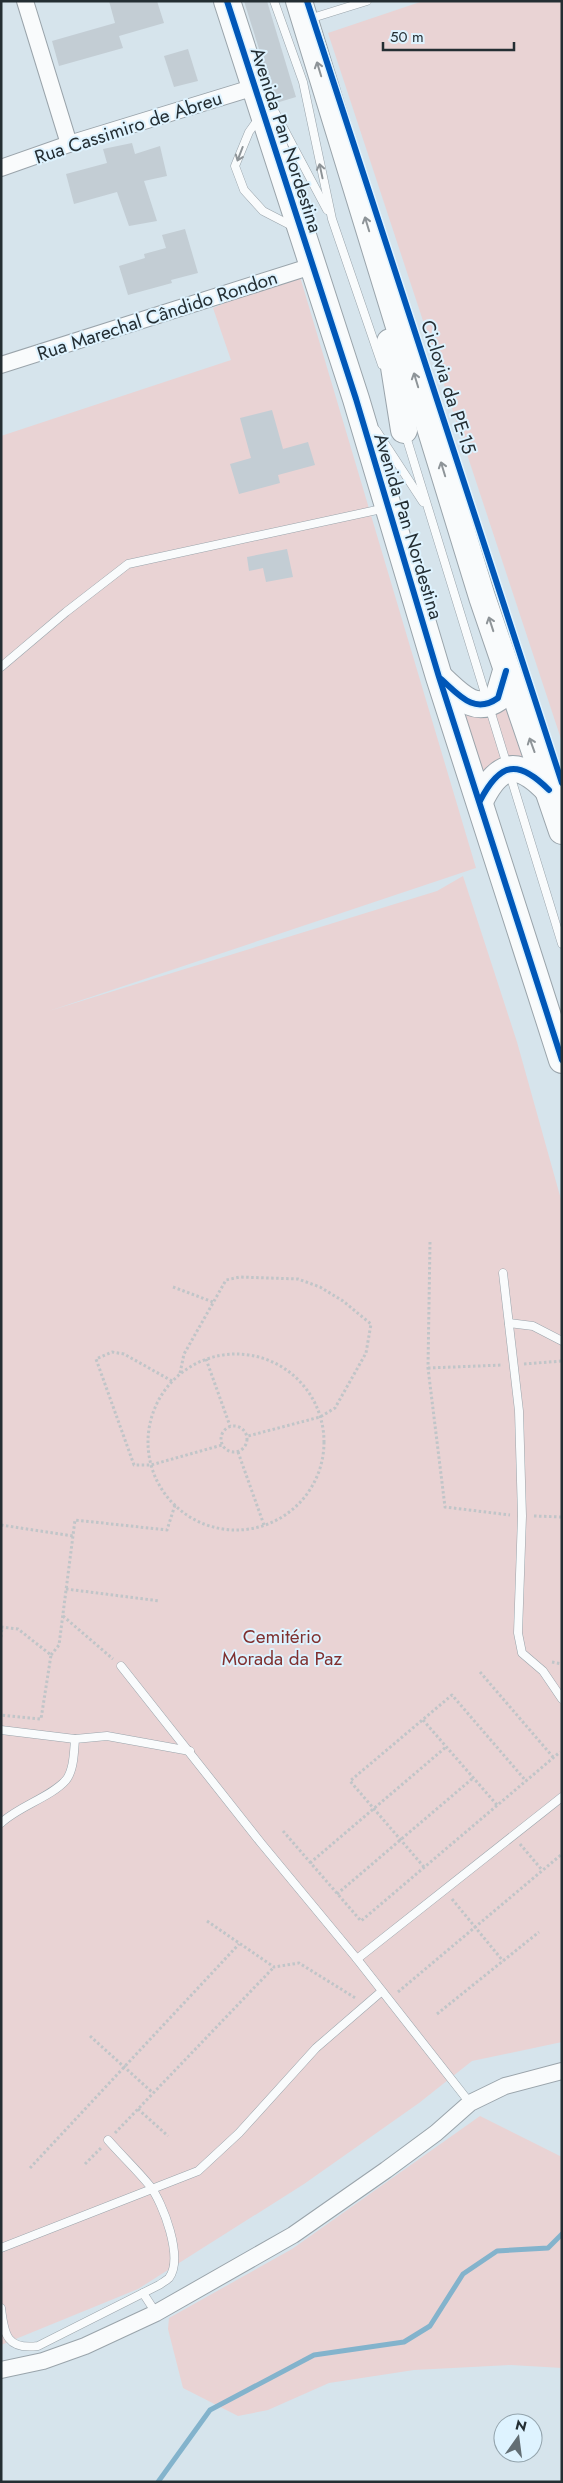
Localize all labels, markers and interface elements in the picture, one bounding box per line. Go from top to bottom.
scale bar [383,20,514,52]
text: 50 m [390,26,424,48]
street label: Avenida Pan Nordestina [244,44,329,236]
one-way arrow [314,62,324,78]
street label: Rua Cassimiro de Abreu [31,84,225,171]
one-way arrow [235,146,244,161]
one-way arrow [316,163,326,179]
one-way arrow [362,217,372,233]
street label: Rua Marechal Cândido Rondon [33,264,281,367]
street label: Ciclovia da PE-15 [414,317,483,458]
one-way arrow [410,372,420,388]
street label: Avenida Pan Nordestina [367,430,450,622]
one-way arrow [437,462,447,478]
one-way arrow [486,617,495,633]
one-way arrow [527,737,536,753]
park label: Cemitério Morada da Paz [222,1623,342,1672]
north arrow [493,2413,543,2463]
text: N [513,2414,529,2436]

